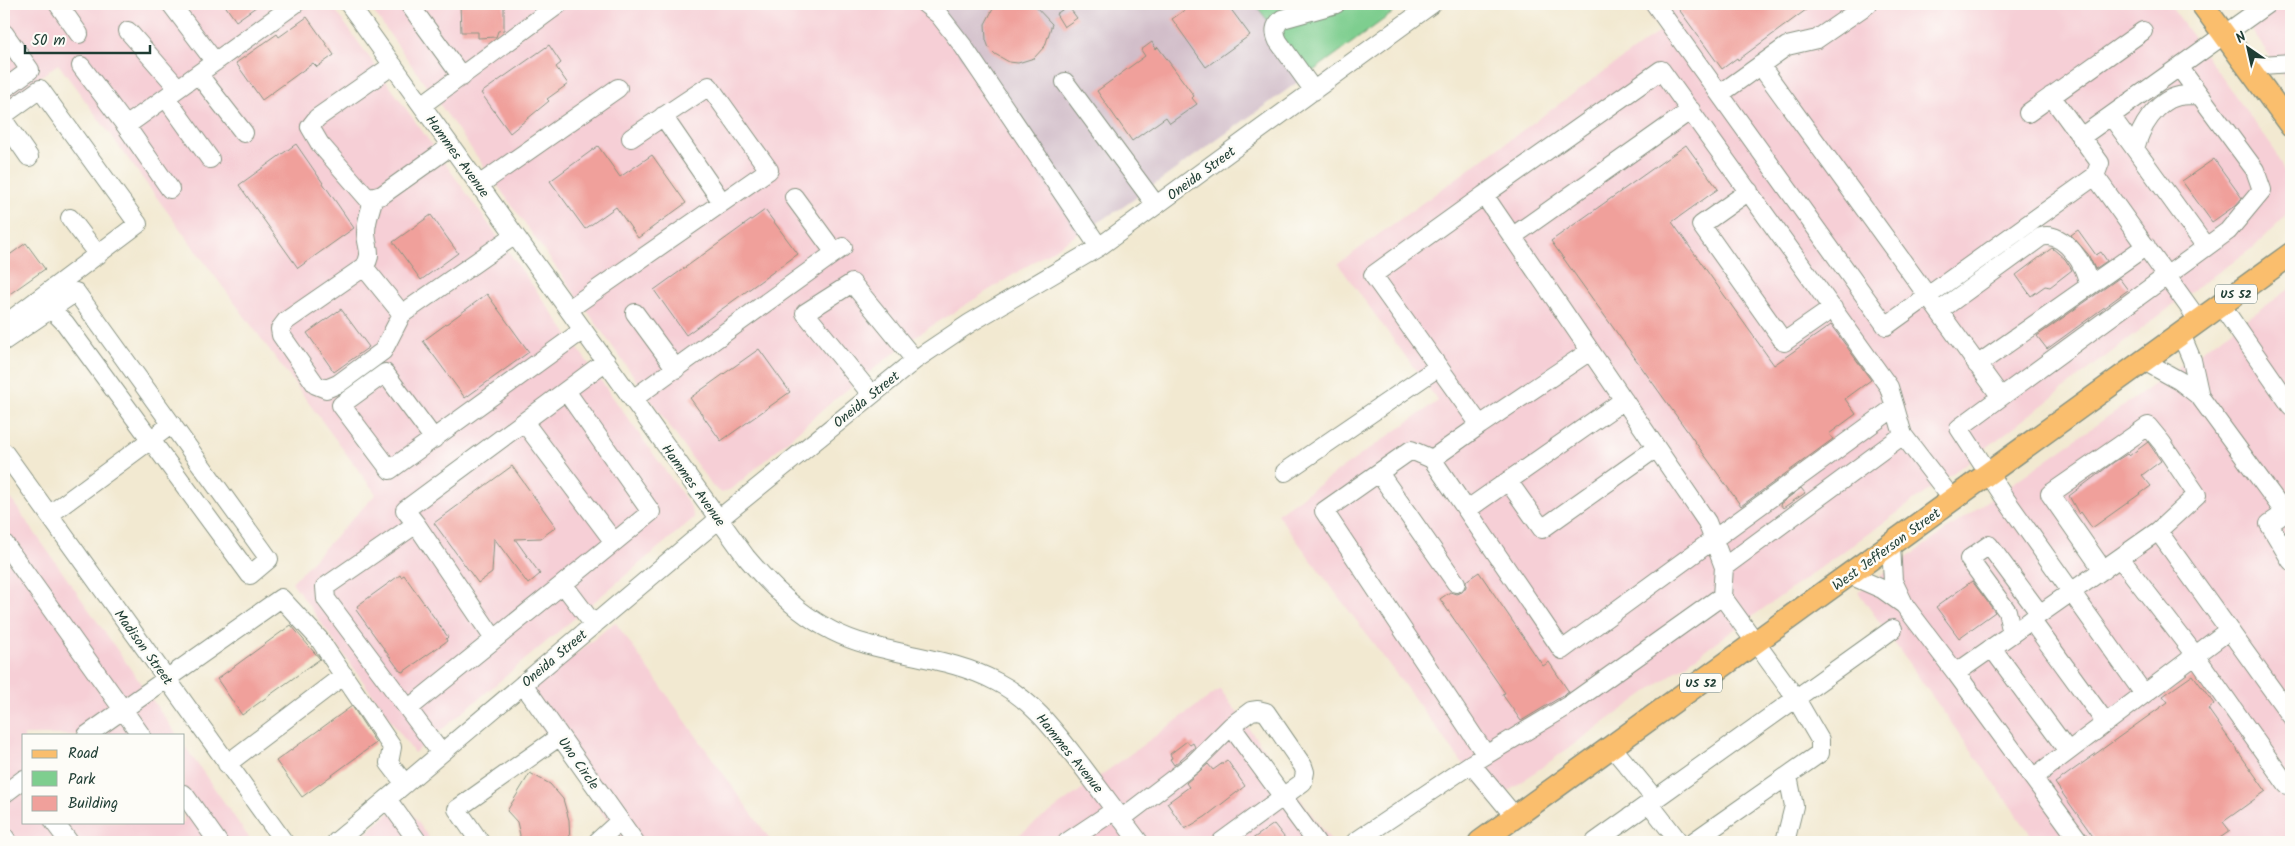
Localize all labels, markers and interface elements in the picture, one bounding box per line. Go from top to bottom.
scale bar [25,22,150,54]
north arrow [2222,22,2272,72]
text: N [2231,26,2251,50]
text: 50 m [32,29,66,53]
street label: Hammes Avenue [420,111,495,203]
street label: Oneida Street [1163,141,1241,206]
road number: US 52 [2215,284,2257,304]
street label: Oneida Street [828,366,905,434]
street label: Hammes Avenue [656,440,731,532]
street label: West Jefferson Street [1828,503,1946,597]
street label: Madison Street [108,605,179,690]
street label: Oneida Street [517,624,593,693]
road number: US 52 [1680,674,1722,692]
street label: Hammes Avenue [1030,709,1109,799]
street label: Uno Circle [552,733,605,795]
legend [22,734,185,824]
text: Road [68,742,99,766]
text: Park [68,768,96,792]
text: Building [68,792,118,816]

